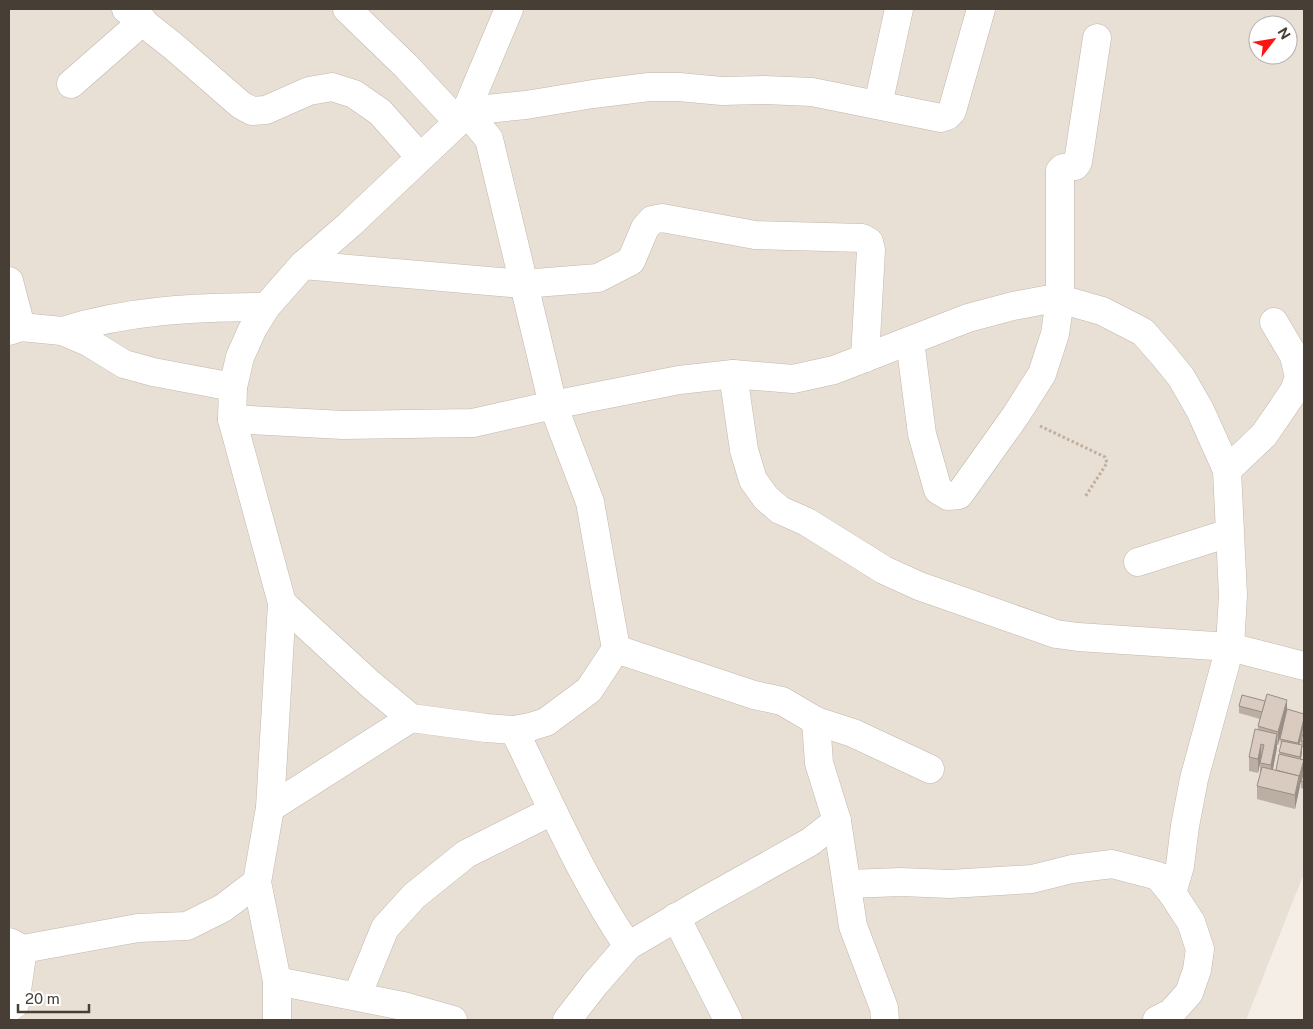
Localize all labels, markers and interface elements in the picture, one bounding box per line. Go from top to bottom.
north arrow [1248,15,1298,65]
text: N [1274,24,1294,42]
scale bar [18,982,89,1014]
text: 20 m [25,990,60,1007]

